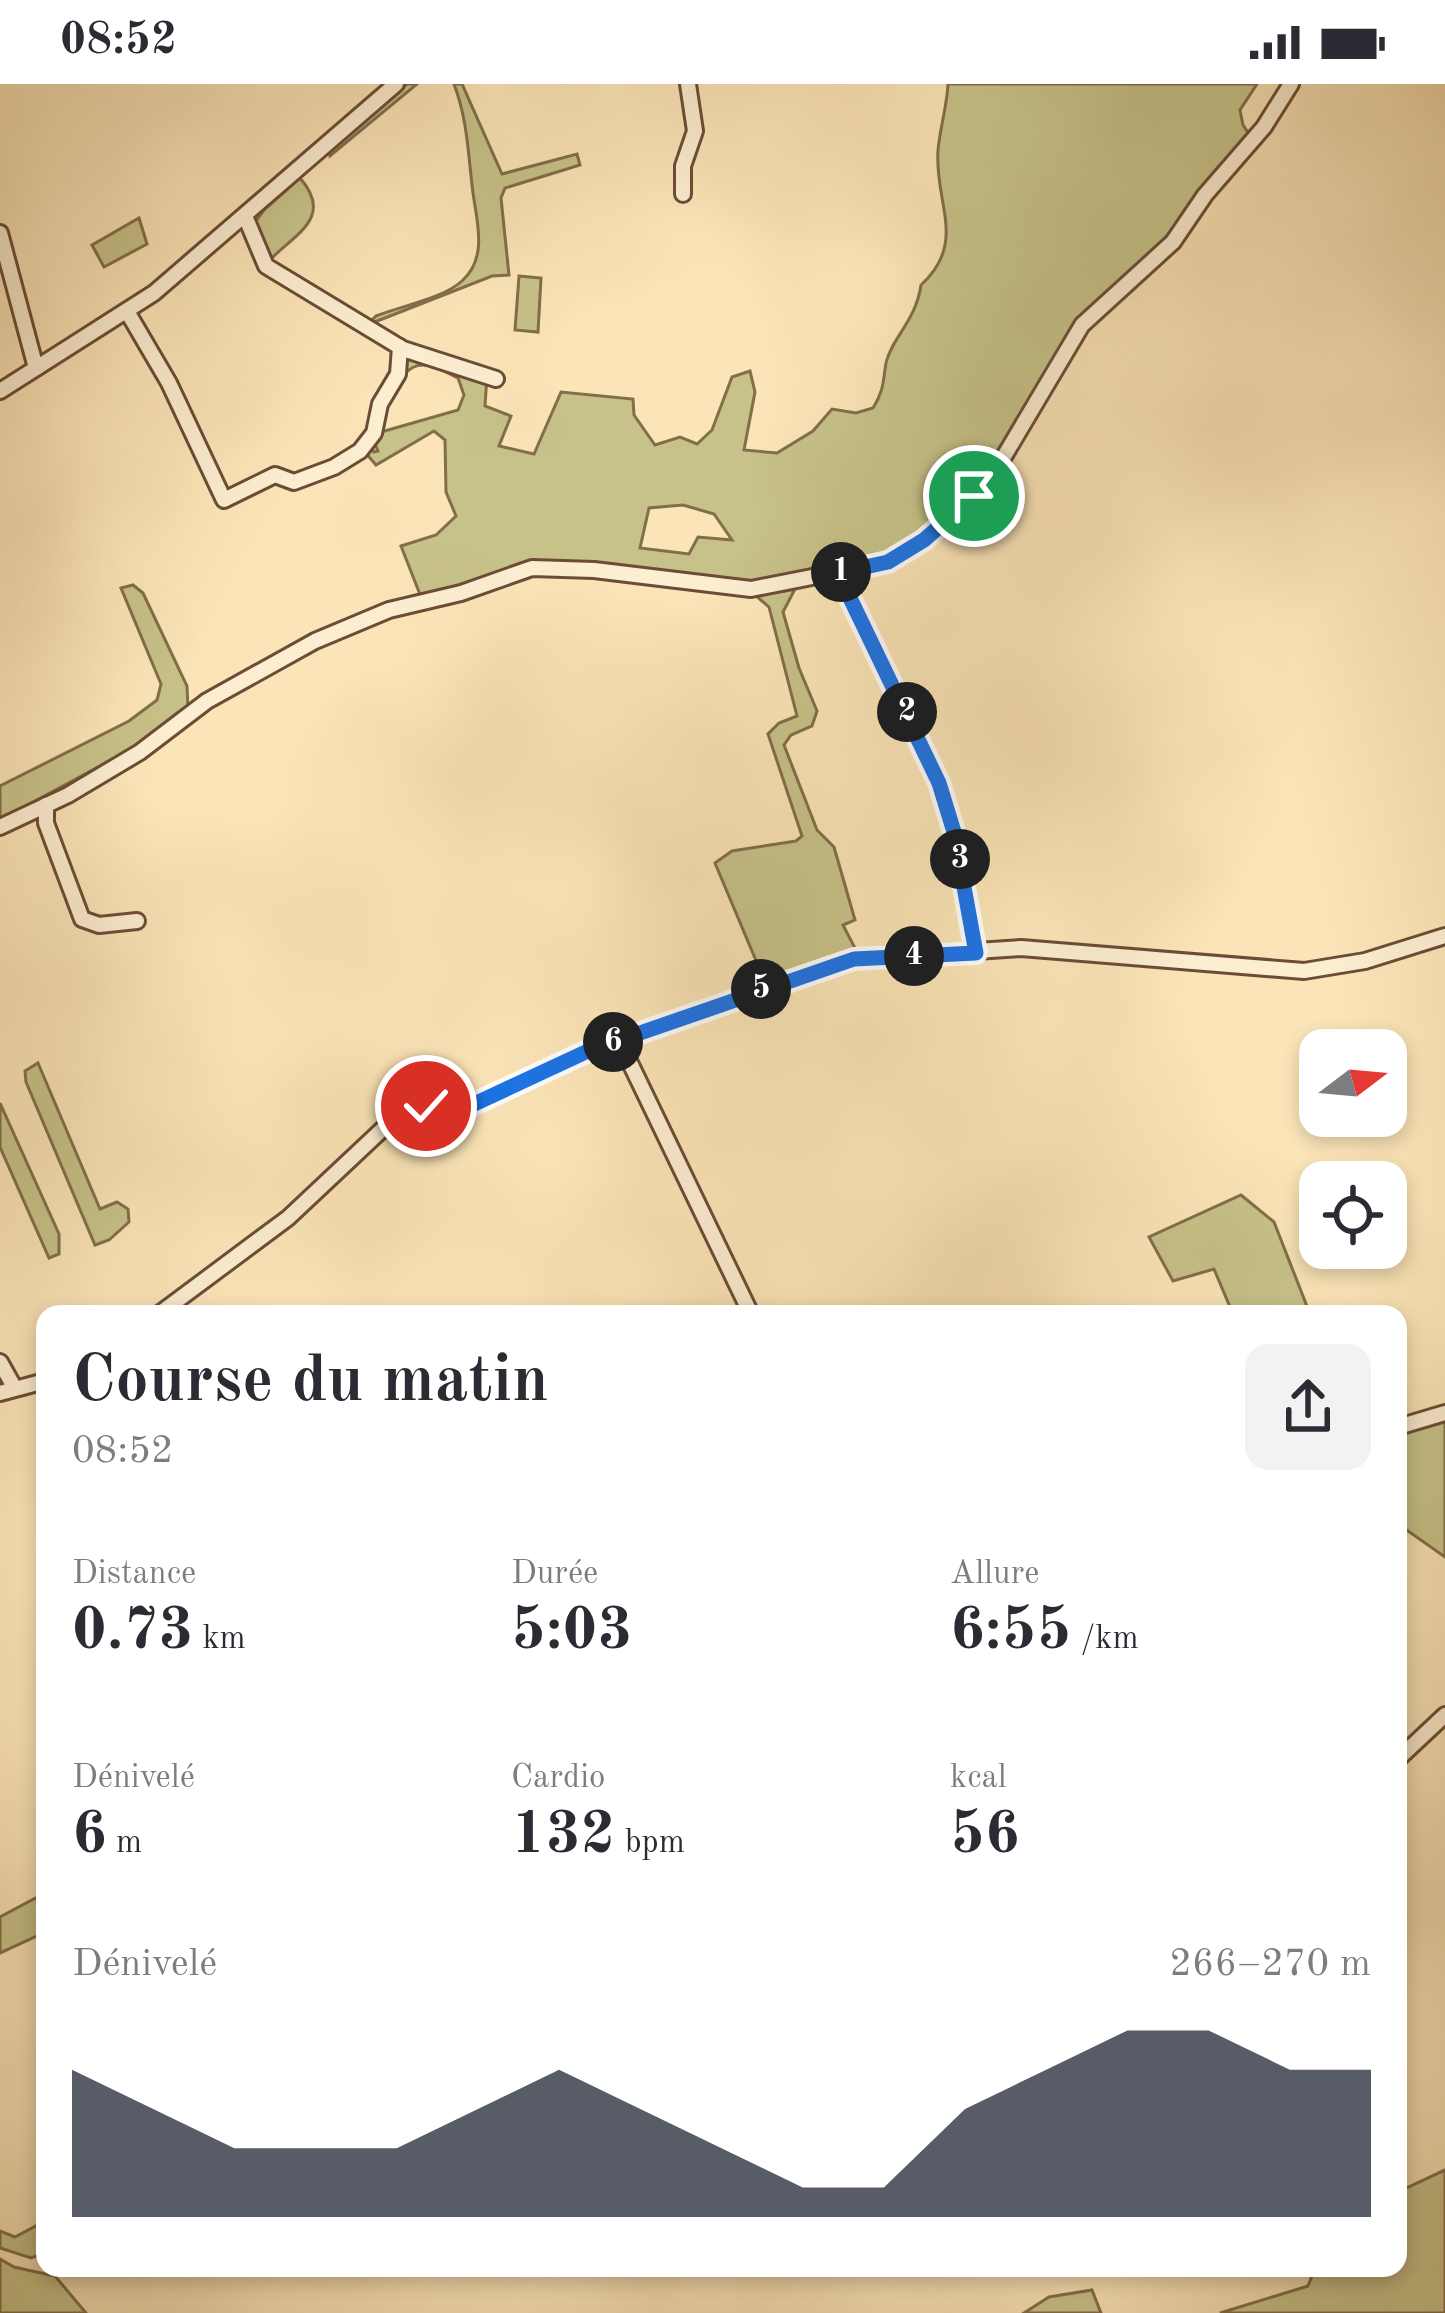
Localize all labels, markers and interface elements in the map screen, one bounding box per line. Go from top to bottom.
text: 08:52 [60,19,177,64]
pin [923,445,1025,547]
icon: arrive [941,463,1007,529]
pin: 1 [811,542,871,602]
text: 1 [831,555,851,588]
pin: 2 [877,682,937,742]
text: 2 [897,695,917,728]
pin: 3 [930,829,990,889]
text: 3 [950,842,970,875]
pin: 4 [884,926,944,986]
text: 4 [904,939,924,972]
pin: 5 [731,959,791,1019]
text: 5 [751,972,771,1005]
pin: 6 [583,1012,643,1072]
text: 6 [603,1025,623,1058]
north arrow [1299,1029,1407,1137]
map controls [1299,1029,1407,1269]
pin [375,1055,477,1157]
icon: check [393,1073,459,1139]
button: locate [1299,1161,1407,1269]
button: share [1245,1344,1371,1470]
text: Course du matin [72,1350,549,1416]
text: 08:52 [72,1432,173,1471]
text: Distance [72,1558,196,1591]
text: Durée [511,1558,598,1591]
text: Allure [950,1558,1039,1591]
text: 0.73 [72,1602,193,1662]
text: 5:03 [511,1602,632,1662]
text: 6:55 [950,1602,1071,1662]
text: km [193,1623,246,1656]
text: /km [1071,1623,1139,1656]
text: Dénivelé [72,1762,195,1795]
text: Cardio [511,1762,605,1795]
text: kcal [950,1762,1007,1795]
text: 6 [72,1806,107,1866]
text: 132 [511,1806,615,1866]
text: 56 [950,1806,1020,1866]
text: m [107,1827,142,1860]
text: bpm [615,1827,685,1860]
text: Dénivelé [72,1945,217,1984]
text: 266–270 m [1169,1945,1371,1984]

